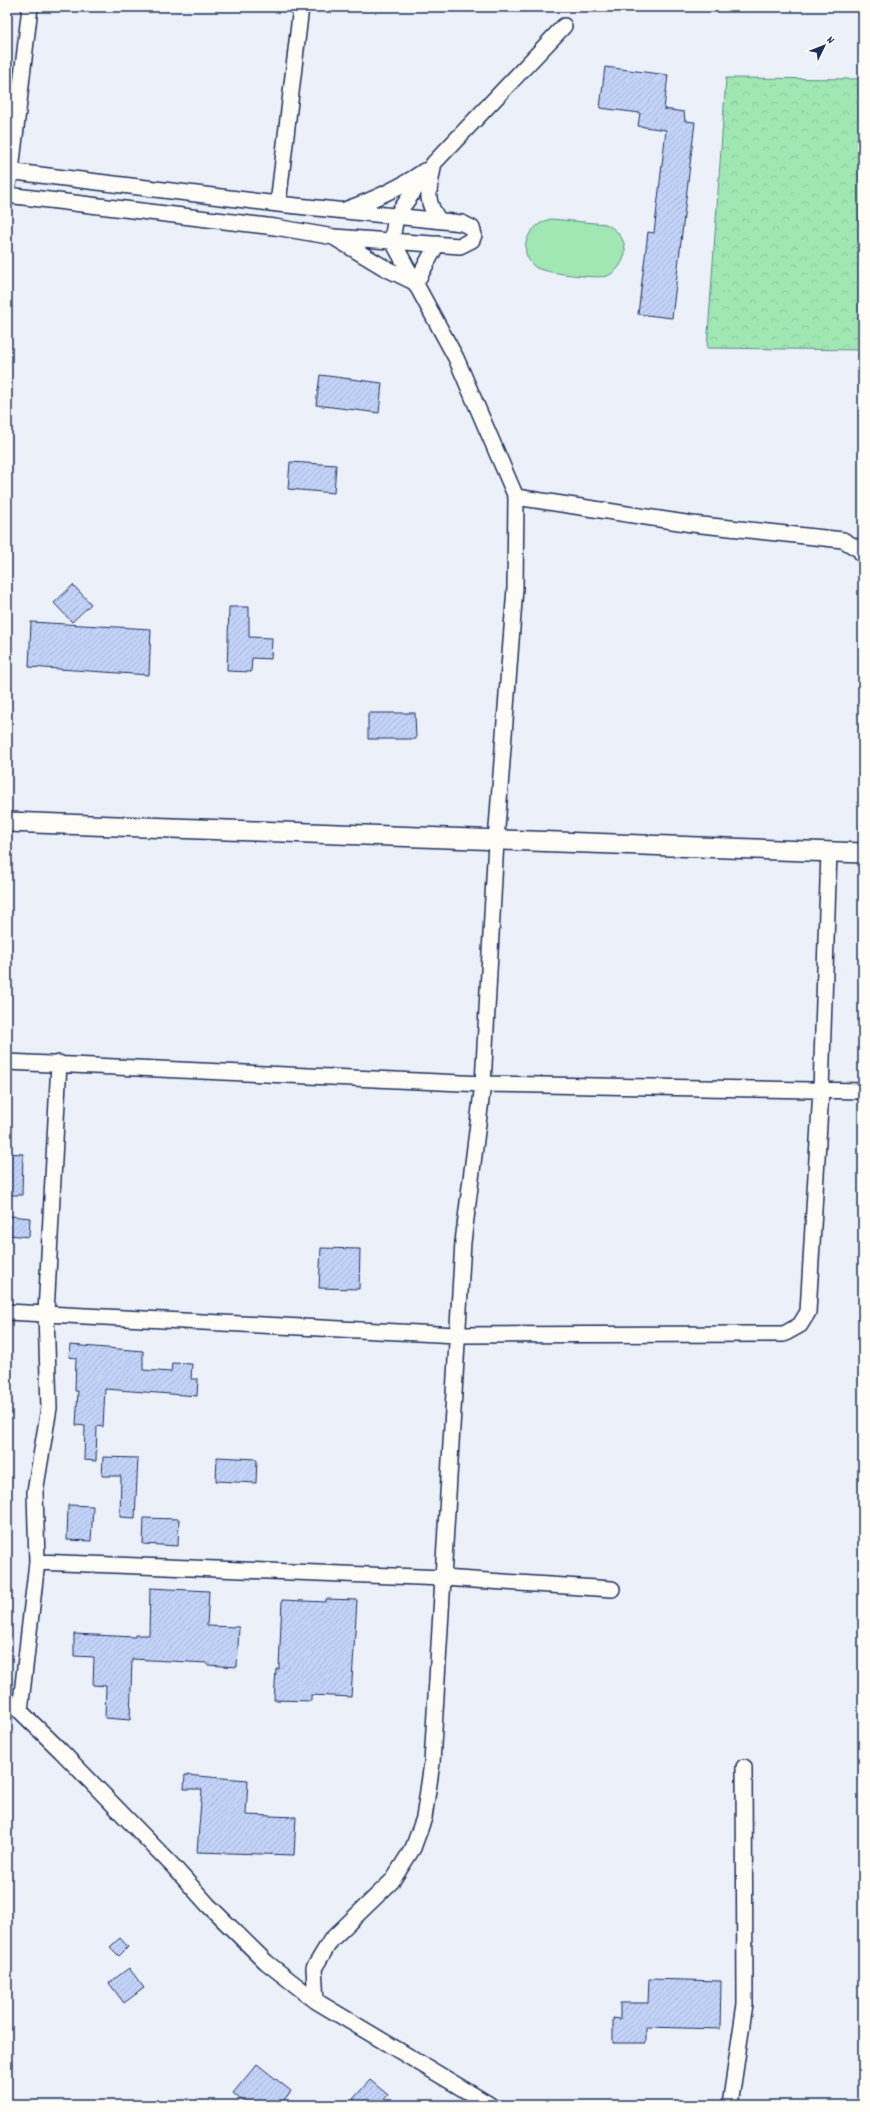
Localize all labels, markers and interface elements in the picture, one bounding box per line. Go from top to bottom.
north arrow [804,26,844,66]
text: N [822,33,838,48]

